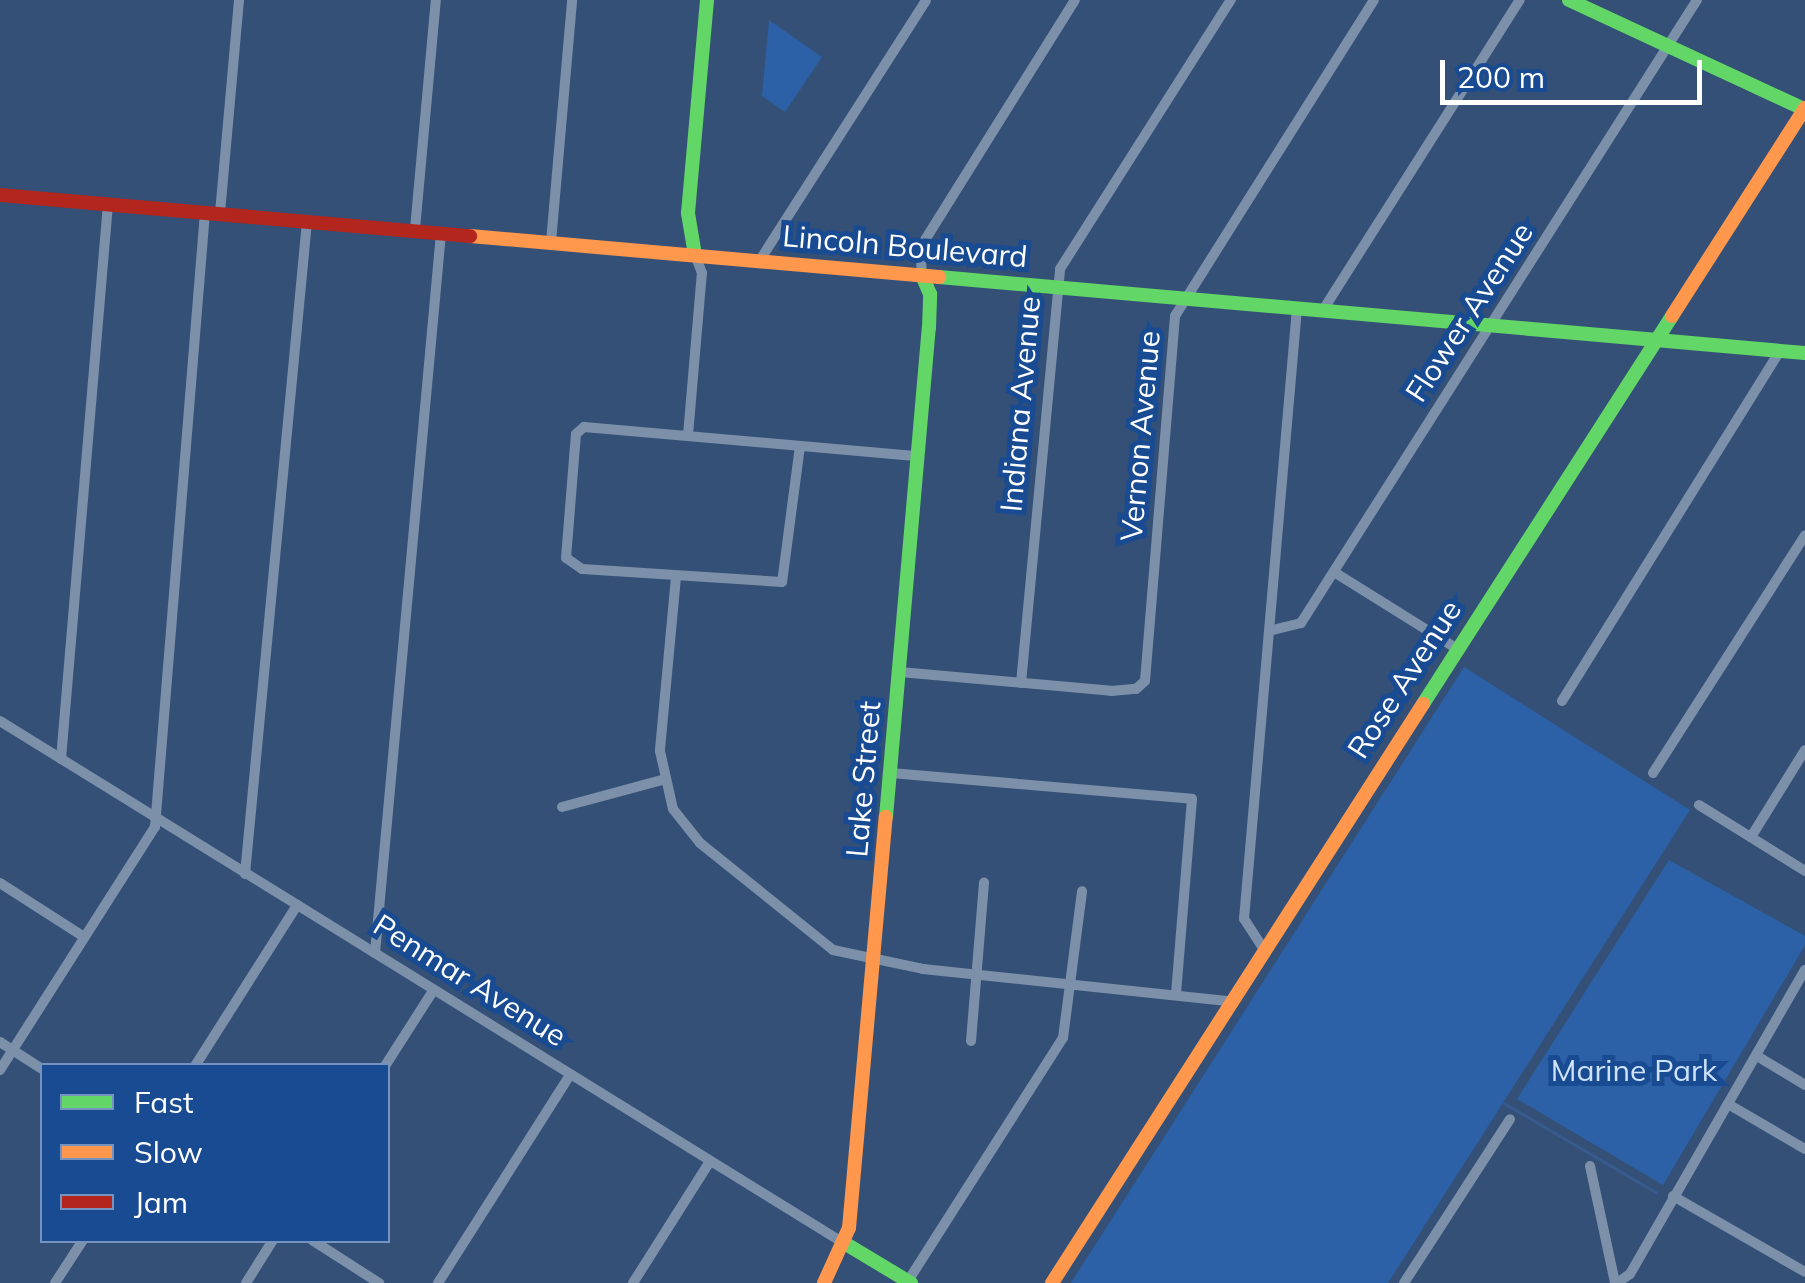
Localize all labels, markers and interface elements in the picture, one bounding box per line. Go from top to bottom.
scale bar [1445,40,1708,102]
text: 200 m [1457,58,1545,96]
street label: Flower Avenue [1398,216,1540,408]
street label: Lincoln Boulevard [781,217,1029,275]
street label: Indiana Avenue [993,295,1047,513]
street label: Vernon Avenue [1113,329,1167,543]
street label: Rose Avenue [1340,593,1468,765]
street label: Lake Street [838,699,888,859]
street label: Penmar Avenue [367,906,573,1054]
park label: Marine Park [1551,1052,1717,1088]
legend [40,1063,390,1243]
text: Fast [134,1083,194,1121]
text: Slow [134,1133,203,1171]
text: Jam [134,1183,188,1221]

